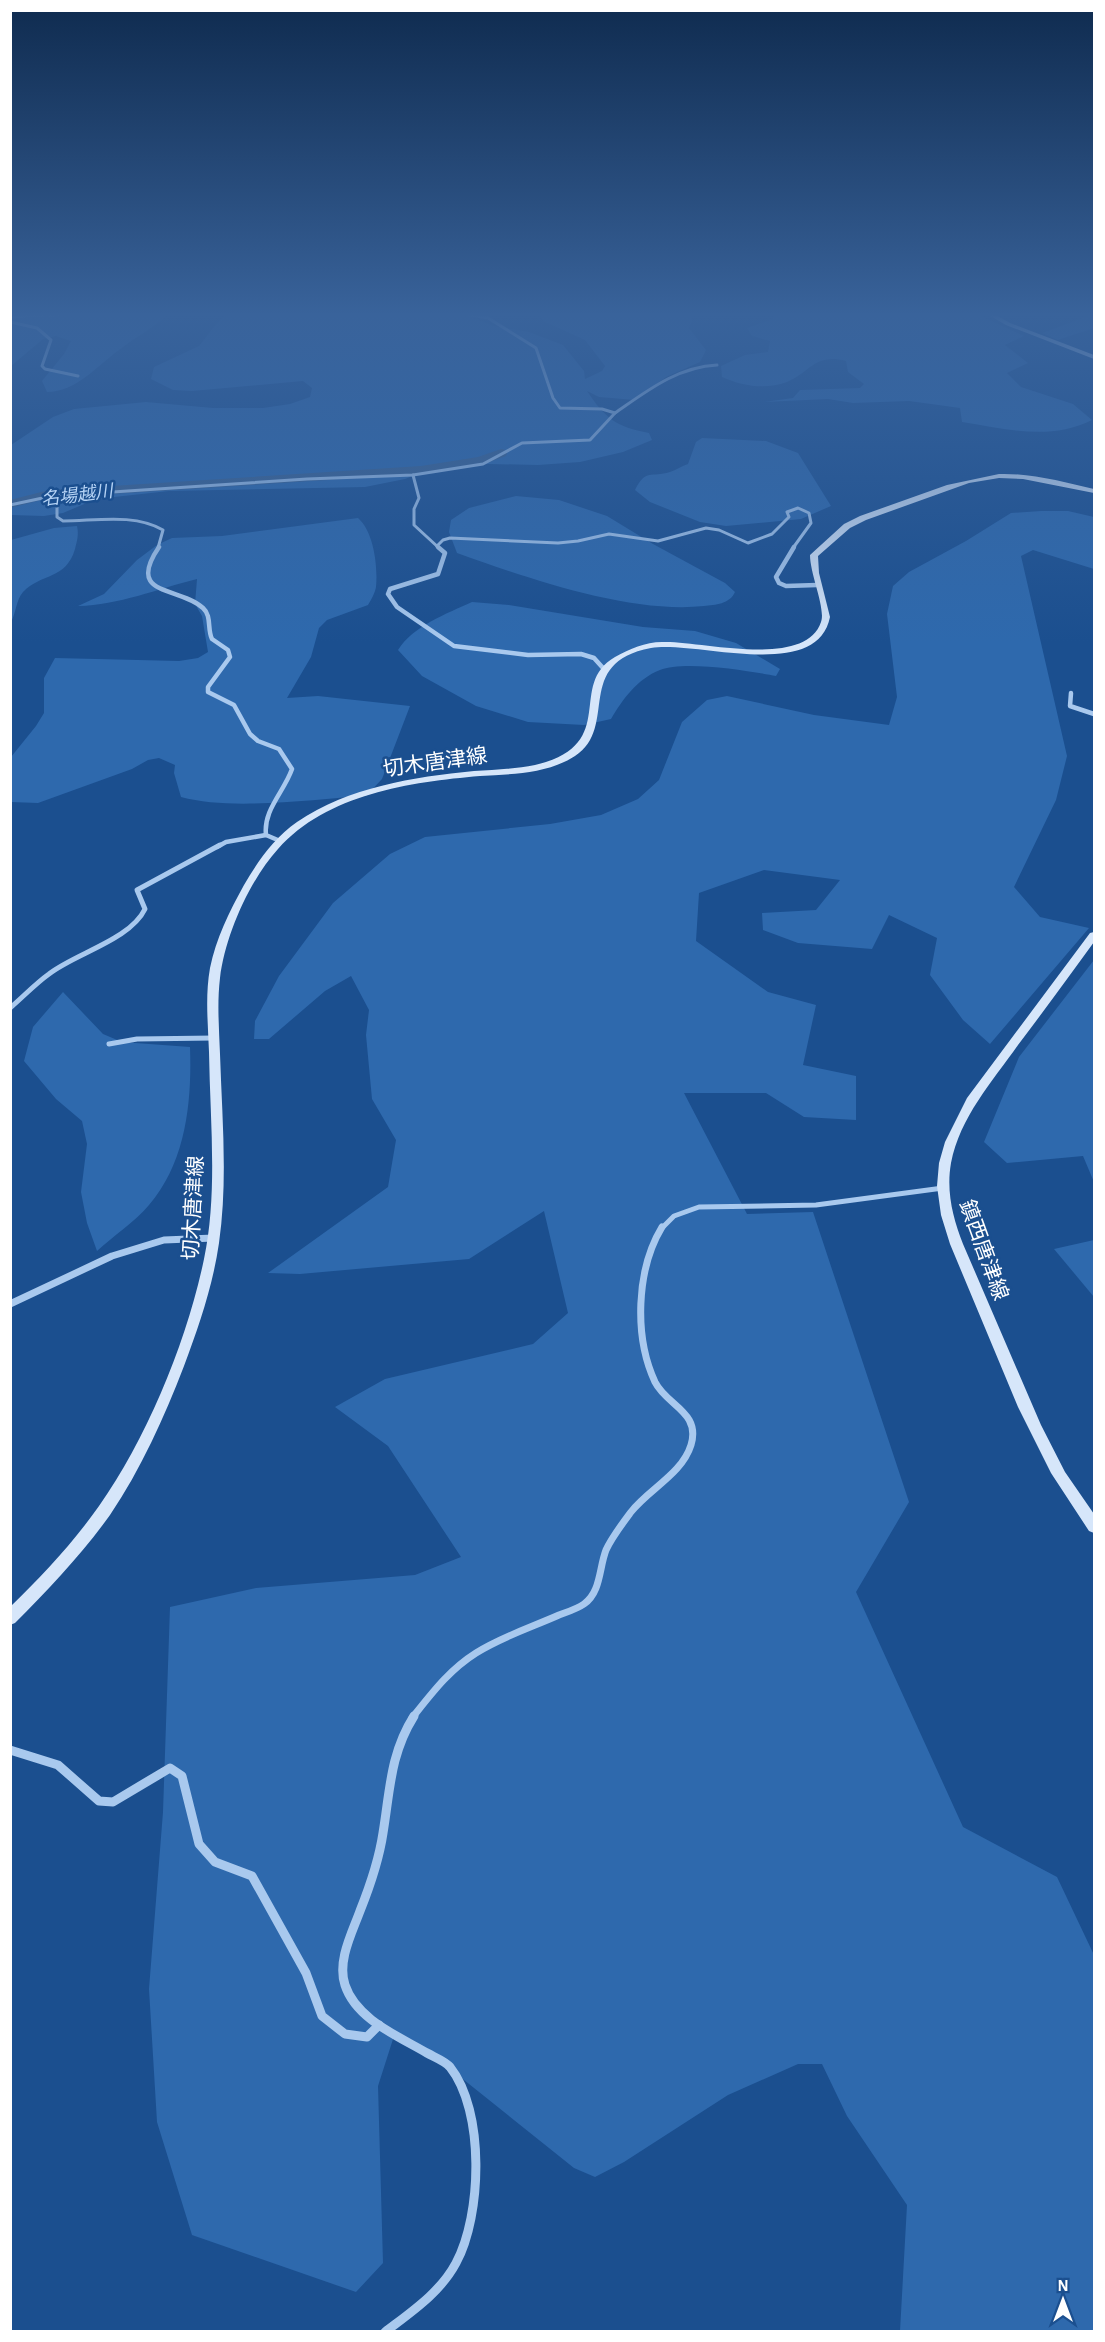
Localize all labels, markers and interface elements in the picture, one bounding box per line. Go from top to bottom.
water label: 名場越川 [40,480,116,509]
street label: 切木唐津線 [381,744,489,780]
street label: 切木唐津線 [179,1155,207,1261]
street label: 鎮西唐津線 [956,1197,1012,1303]
north arrow [1033,2270,1093,2330]
text: N [1057,2278,1069,2294]

